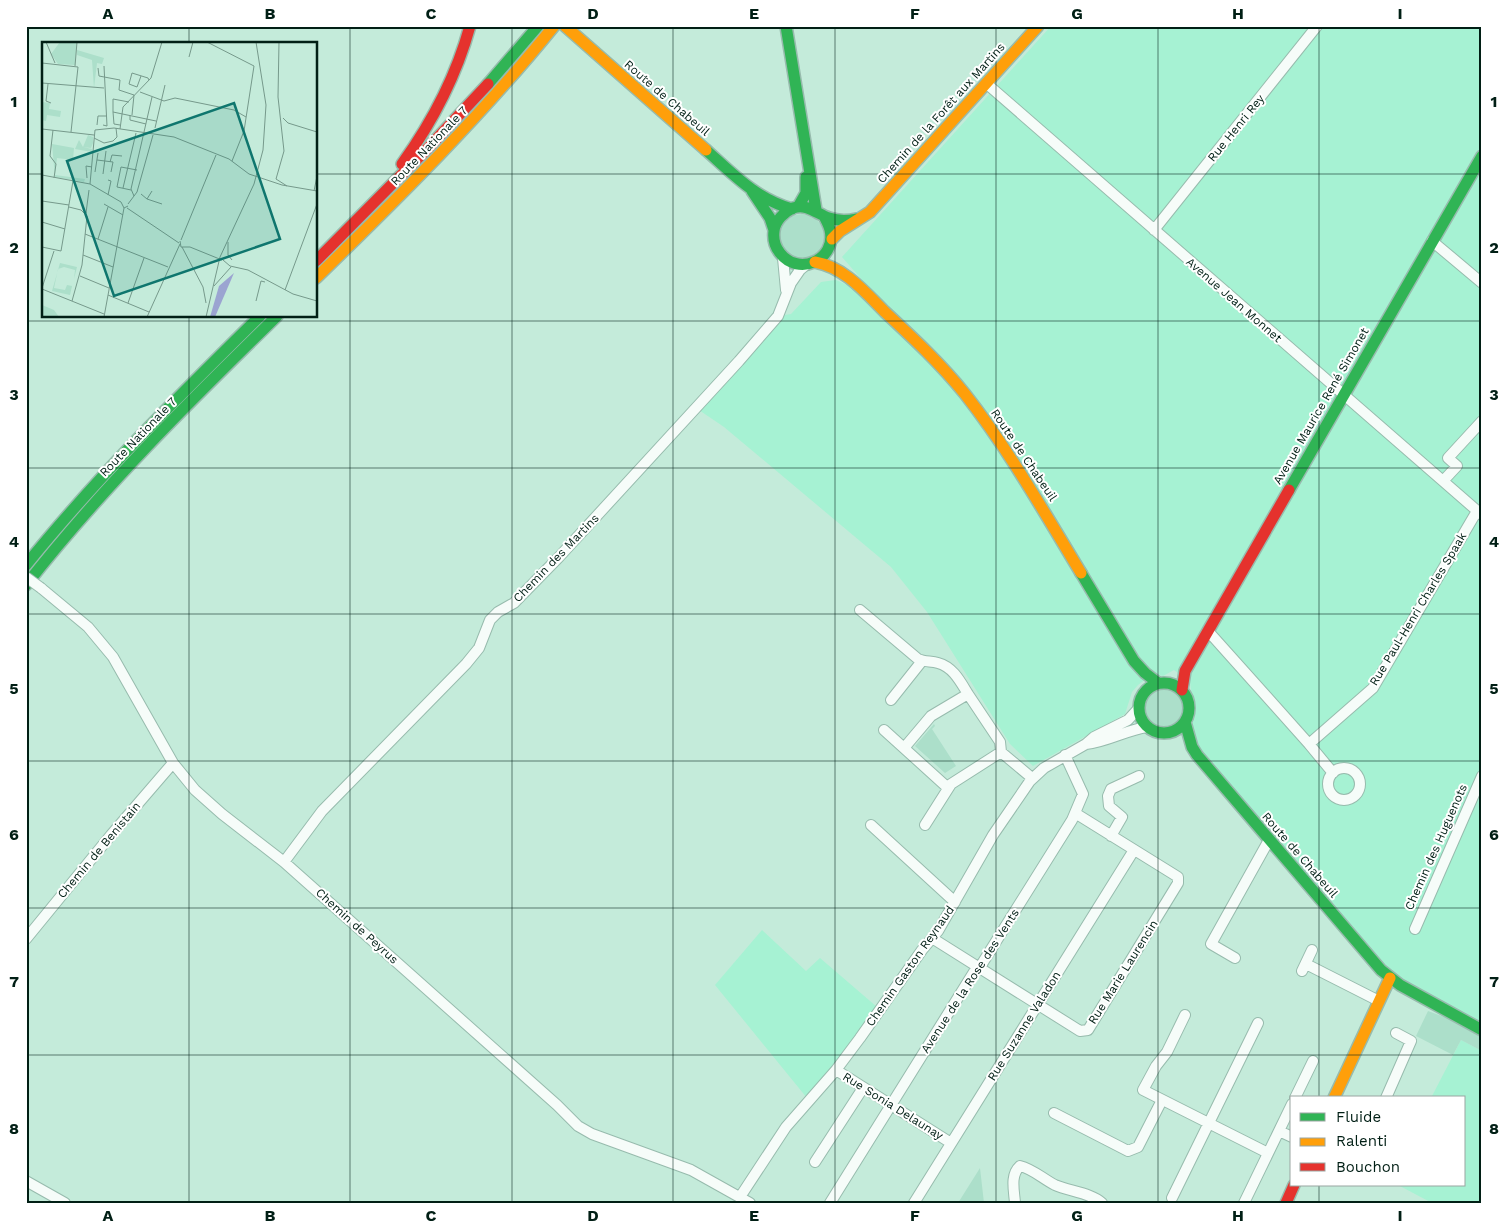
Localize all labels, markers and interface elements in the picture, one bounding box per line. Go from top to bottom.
text: A [103,4,114,23]
text: B [265,4,276,23]
text: C [426,4,437,23]
text: D [587,4,599,23]
text: E [749,4,759,23]
text: F [910,4,920,23]
text: G [1071,4,1083,23]
text: H [1232,4,1244,23]
text: I [1397,4,1403,23]
street label: Chemin de la Forêt aux Martins [874,40,1008,186]
inset map [42,42,318,318]
street label: Route de Chabeuil [622,57,713,139]
street label: Rue Henri Rey [1205,91,1268,164]
text: 1 [11,92,17,111]
text: 1 [1491,92,1497,111]
street label: Route Nationale 7 [388,103,470,188]
text: 2 [9,238,19,257]
text: 2 [1489,238,1499,257]
street label: Avenue Jean Monnet [1183,255,1285,345]
street label: Avenue Maurice René Simonet [1270,325,1372,487]
text: 3 [9,385,19,404]
text: 3 [1489,385,1499,404]
street label: Route Nationale 7 [97,394,179,479]
street label: Route de Chabeuil [988,406,1060,504]
street label: Chemin des Martins [510,511,602,605]
street label: Rue Paul-Henri Charles Spaak [1367,530,1469,688]
text: 4 [9,532,19,551]
text: 4 [1489,532,1499,551]
text: 5 [9,679,19,698]
text: 5 [1489,679,1499,698]
street label: Chemin des Huguenots [1402,782,1470,912]
street label: Chemin de Benistain [55,799,143,901]
street label: Route de Chabeuil [1259,810,1341,901]
text: 6 [9,825,19,844]
text: 6 [1489,825,1499,844]
street label: Chemin de Peyrus [313,885,401,967]
street label: Chemin Gaston Reynaud [863,903,957,1029]
street label: Avenue de la Rose des Vents [918,906,1022,1056]
street label: Rue Marie Laurencin [1085,917,1161,1027]
street label: Rue Suzanne Valadon [985,969,1063,1083]
text: 7 [9,972,19,991]
text: 7 [1489,972,1499,991]
street label: Rue Sonia Delaunay [840,1069,947,1143]
legend [1290,1096,1466,1186]
text: Fluide [1336,1108,1381,1126]
text: 8 [9,1119,19,1138]
text: 8 [1489,1119,1499,1138]
text: Ralenti [1336,1132,1387,1150]
text: Bouchon [1336,1158,1400,1176]
text: A [103,1206,114,1225]
text: B [265,1206,276,1225]
text: C [426,1206,437,1225]
text: D [587,1206,599,1225]
text: E [749,1206,759,1225]
text: F [910,1206,920,1225]
text: G [1071,1206,1083,1225]
text: H [1232,1206,1244,1225]
text: I [1397,1206,1403,1225]

